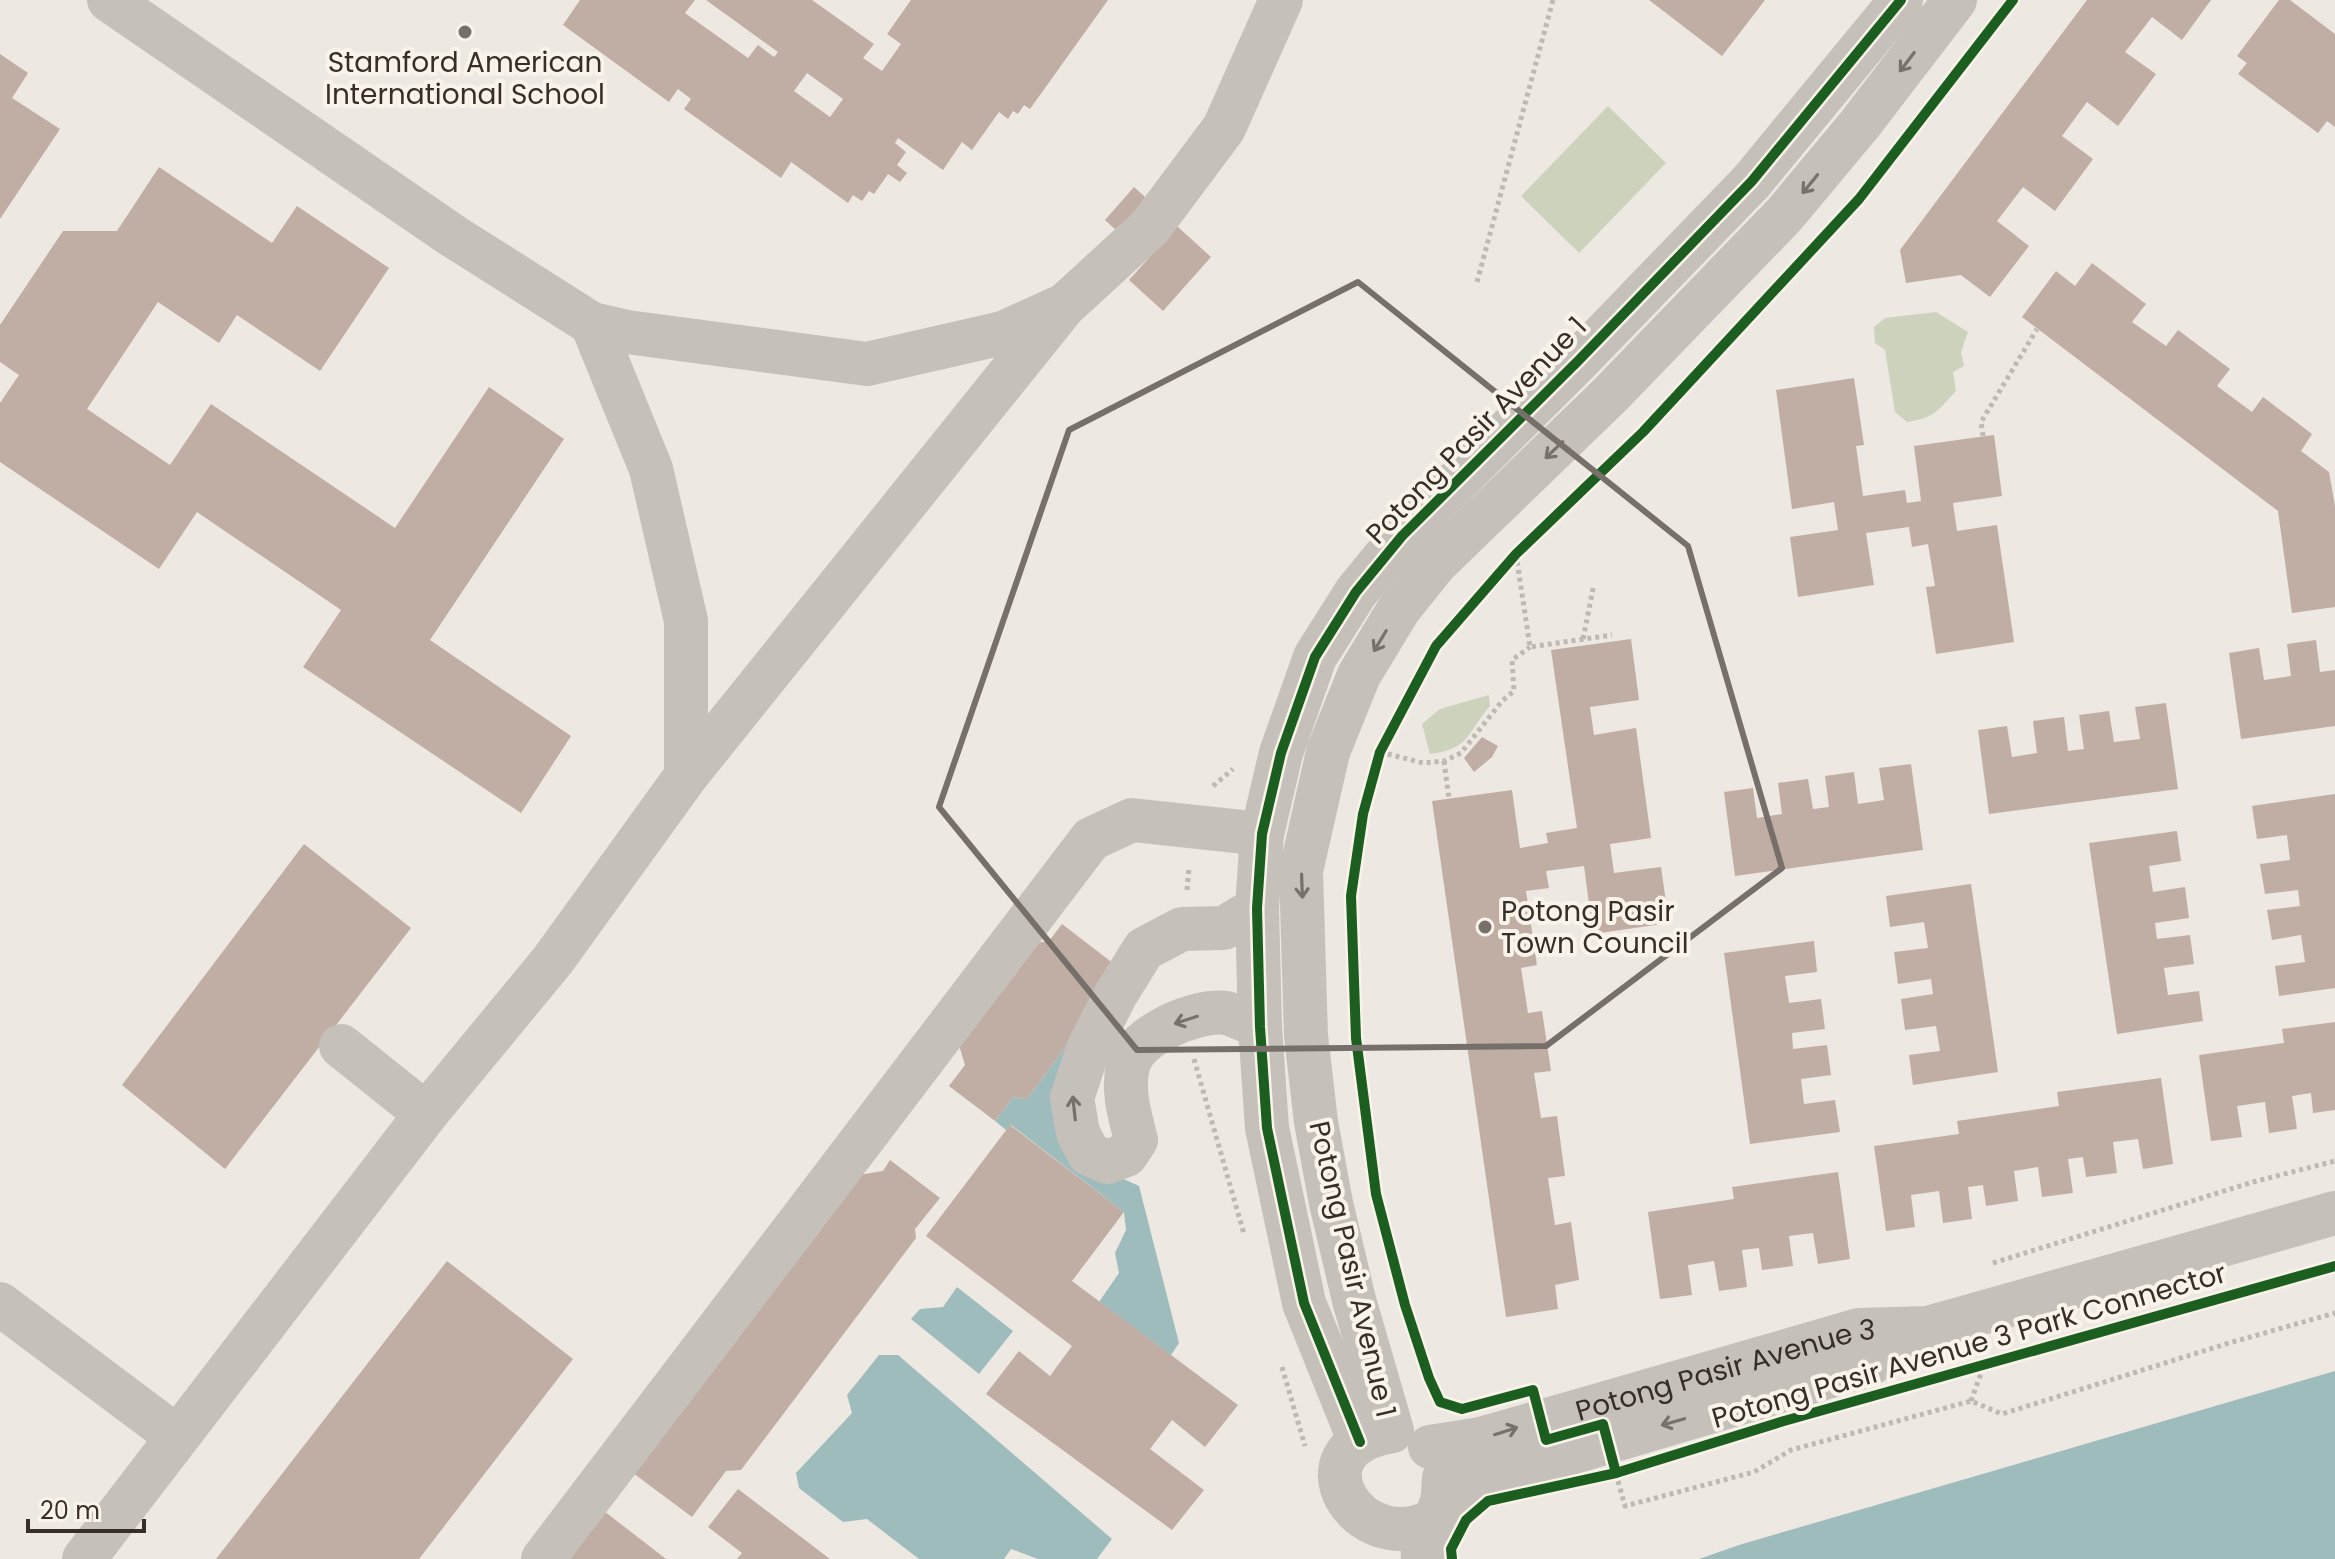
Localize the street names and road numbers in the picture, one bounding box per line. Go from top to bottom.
street label: Potong Pasir Avenue 1 [1357,308,1596,553]
street label: Potong Pasir Avenue 1 [1299,1117,1406,1421]
street label: Potong Pasir Avenue 3 Park Connector [1708,1255,2230,1435]
street label: Potong Pasir Avenue 3 [1571,1316,1879,1428]

